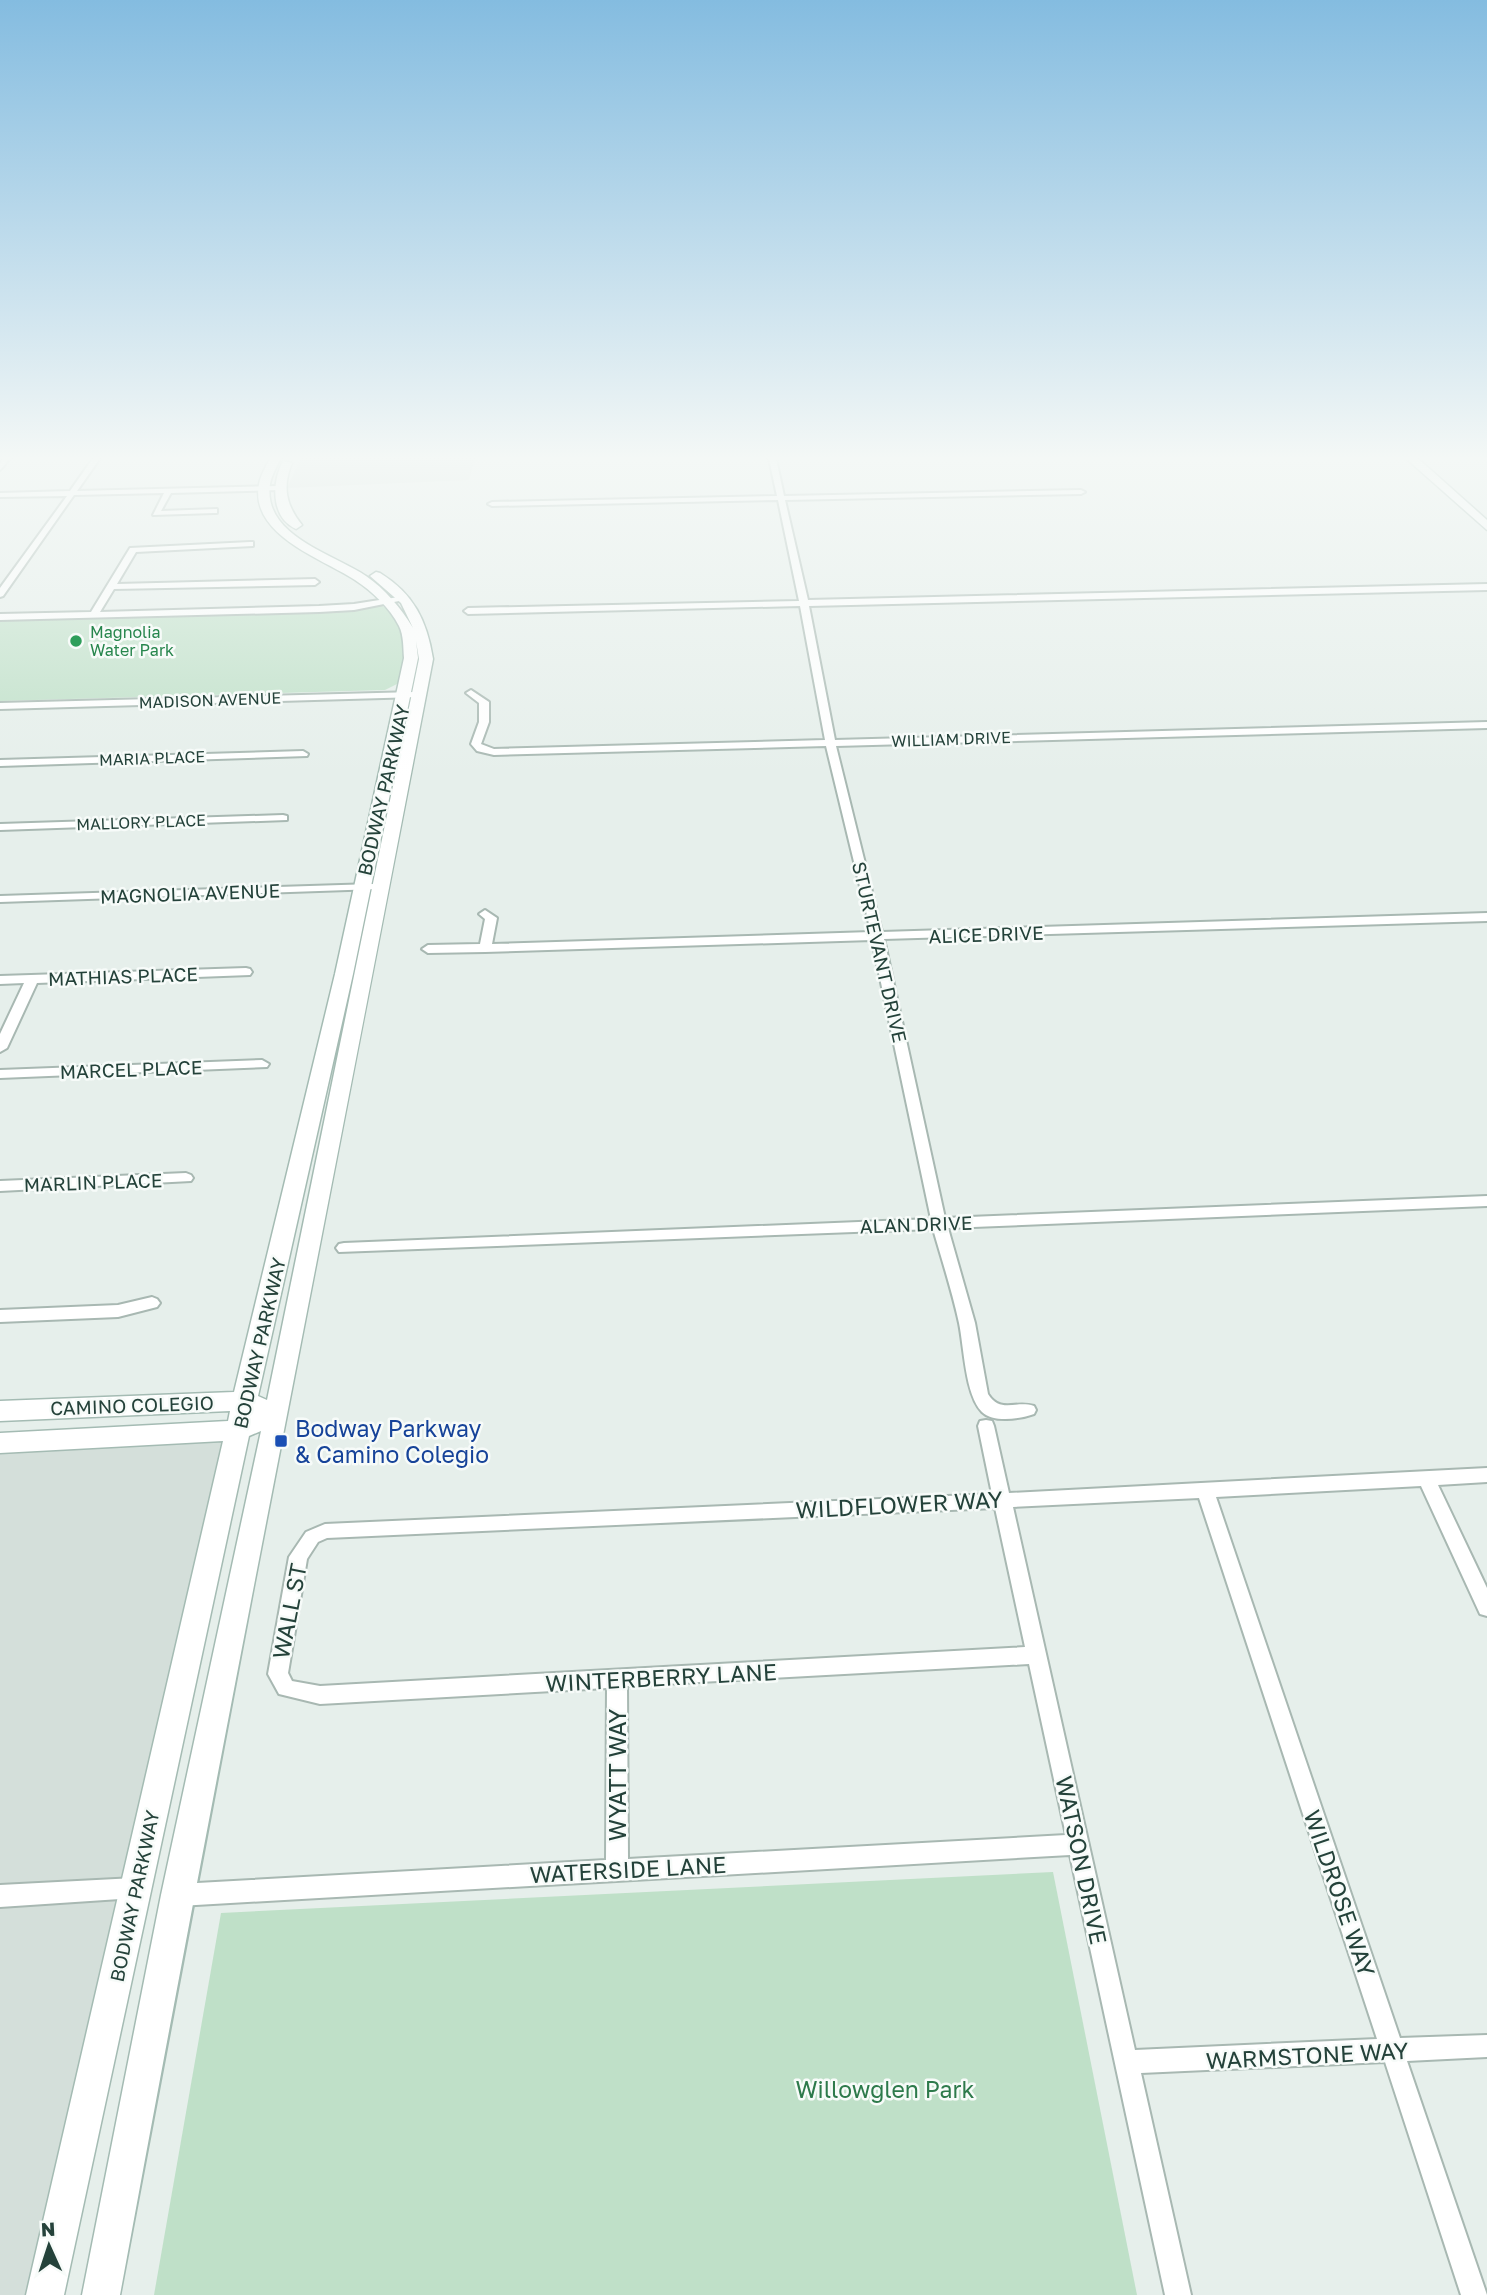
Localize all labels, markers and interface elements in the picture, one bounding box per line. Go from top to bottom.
place label: Magnolia Water Park [90,622,174,660]
marker: Magnolia Water Park [68,633,84,649]
street label: MADISON AVENUE [139,688,281,712]
street label: BODWAY PARKWAY [352,702,414,878]
street label: WILLIAM DRIVE [891,727,1011,751]
street label: MARIA PLACE [99,746,205,770]
street label: MALLORY PLACE [76,810,206,834]
street label: STURTEVANT DRIVE [848,859,912,1045]
street label: MAGNOLIA AVENUE [100,878,280,908]
street label: ALICE DRIVE [928,920,1044,948]
street label: MATHIAS PLACE [48,962,198,990]
street label: MARCEL PLACE [59,1055,203,1083]
street label: MARLIN PLACE [23,1168,163,1196]
street label: ALAN DRIVE [859,1211,973,1237]
street label: BODWAY PARKWAY [228,1255,290,1431]
street label: CAMINO COLEGIO [50,1391,214,1419]
place label: Bodway Parkway & Camino Colegio [295,1414,489,1468]
marker: Bodway Parkway & Camino Colegio [273,1433,289,1449]
street label: WILDFLOWER WAY [795,1485,1003,1523]
street label: WALL ST [266,1561,312,1661]
street label: WINTERBERRY LANE [544,1657,778,1697]
street label: WYATT WAY [603,1709,631,1841]
street label: WATSON DRIVE [1050,1773,1114,1947]
street label: WILDROSE WAY [1298,1806,1382,1980]
street label: BODWAY PARKWAY [105,1808,163,1984]
street label: WATERSIDE LANE [529,1850,727,1888]
street label: WARMSTONE WAY [1205,2036,1409,2074]
park label: Willowglen Park [795,2075,975,2103]
north arrow [14,2211,84,2281]
text: N [40,2217,56,2240]

